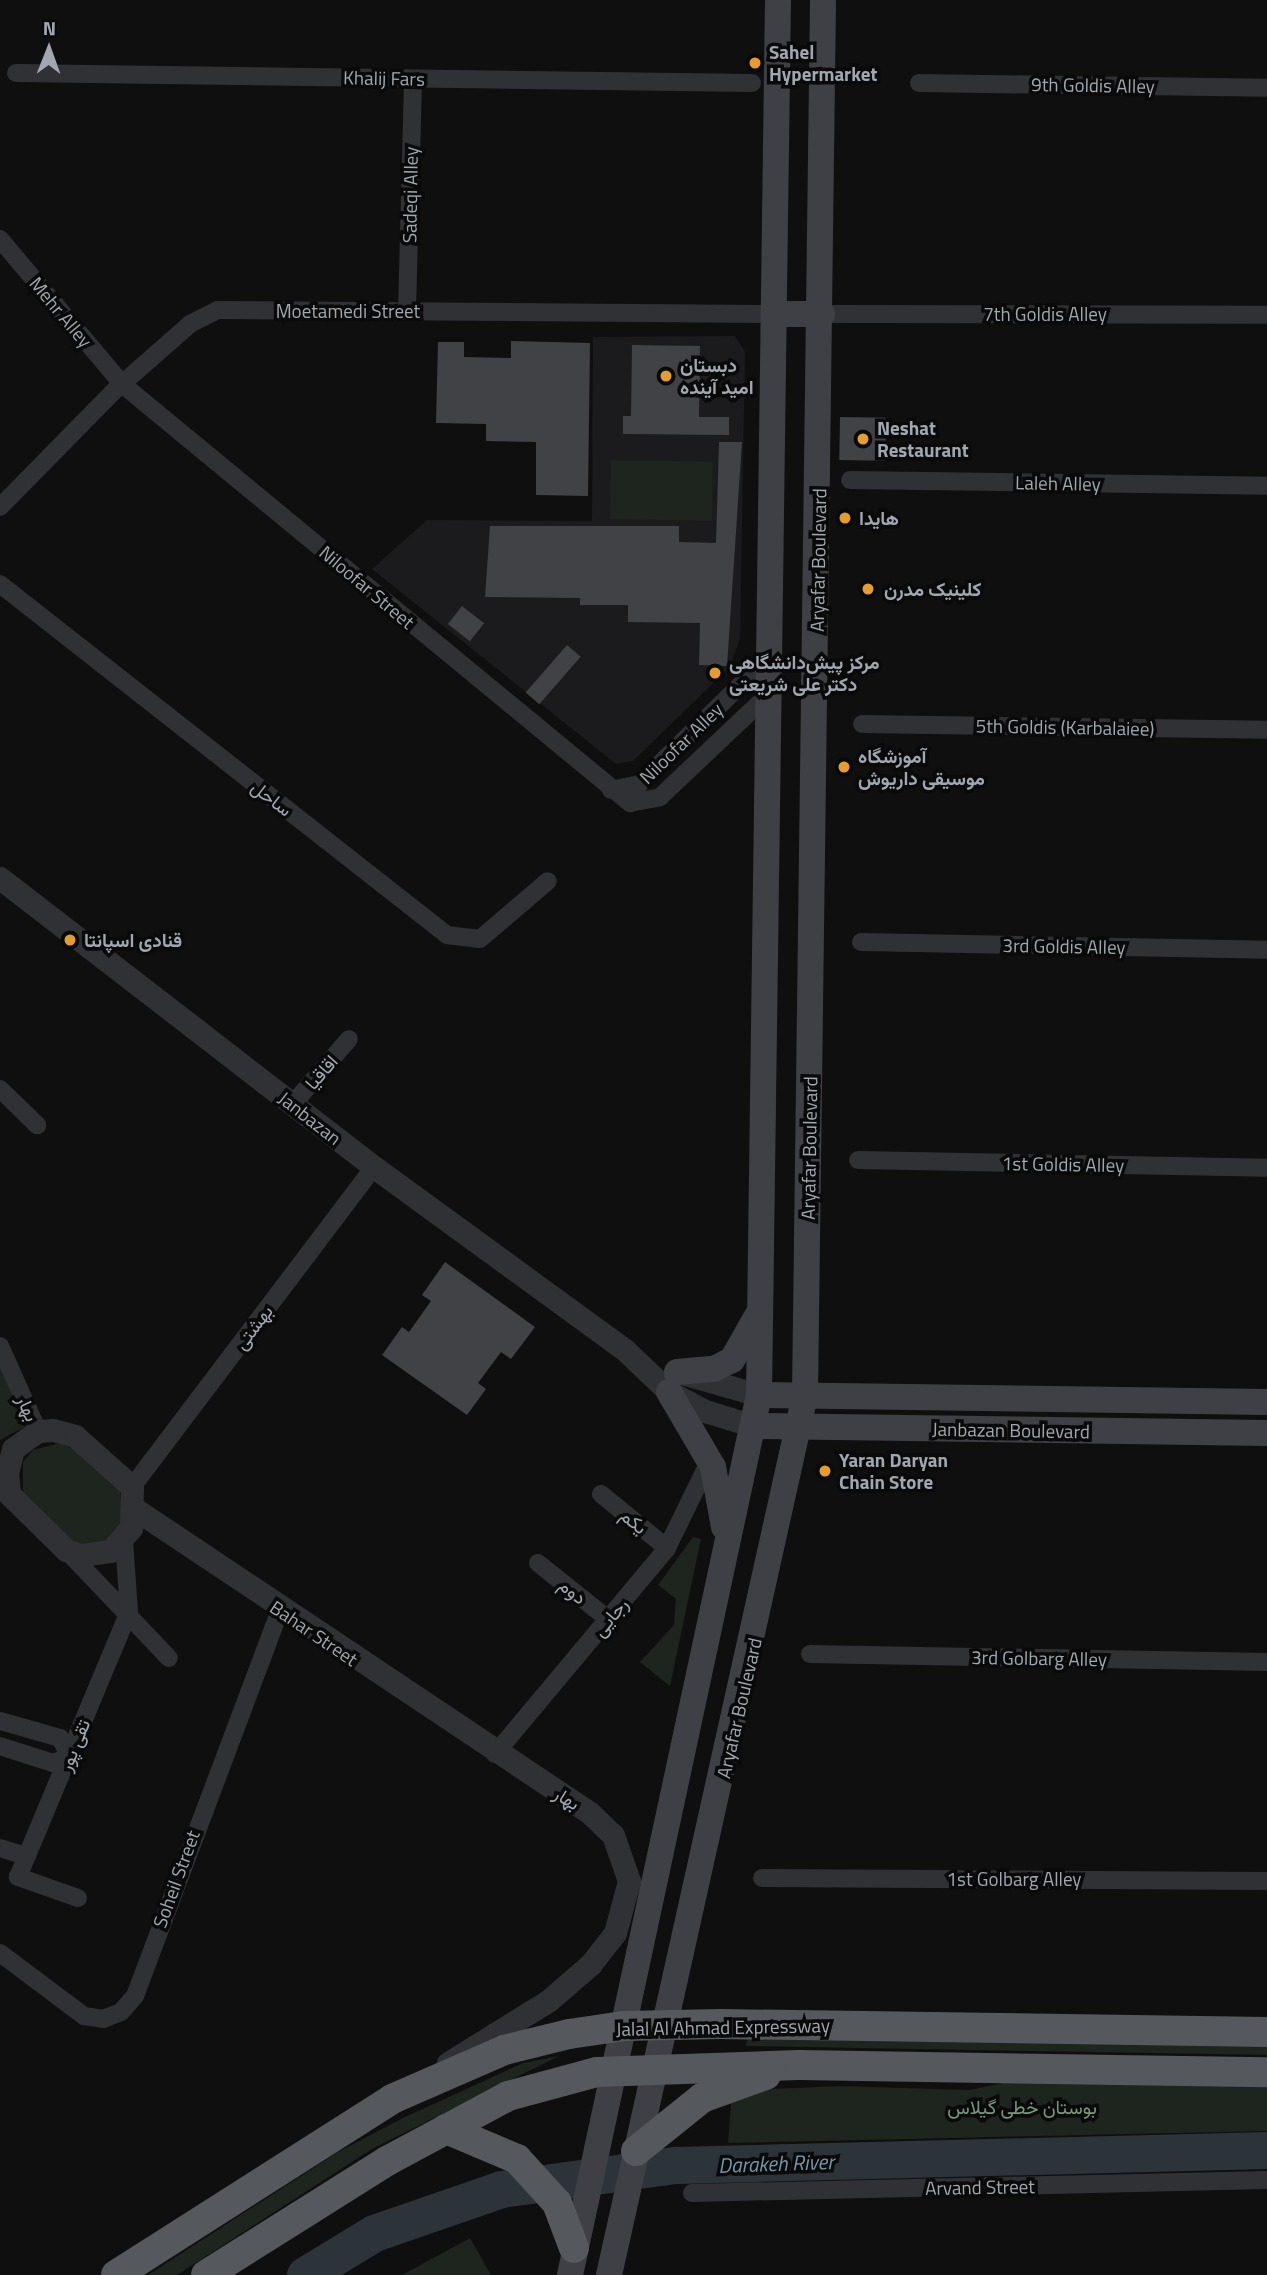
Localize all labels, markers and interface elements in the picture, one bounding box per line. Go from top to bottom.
text: N [43,13,56,42]
north arrow [14,14,84,84]
place label: Sahel Hypermarket [769,41,877,85]
marker: Sahel Hypermarket [747,55,763,71]
street label: Khalij Fars [343,66,425,90]
street label: 9th Goldis Alley [1031,73,1155,97]
street label: Sadeqi Alley [398,147,422,243]
street label: Mehr Alley [25,272,97,352]
street label: Moetamedi Street [276,300,420,322]
street label: 7th Goldis Alley [983,303,1107,325]
place label: دبستان امید آینده [680,354,754,398]
marker: دبستان امید آینده [658,368,674,384]
place label: Neshat Restaurant [877,417,969,461]
marker: Neshat Restaurant [855,431,871,447]
street label: Laleh Alley [1015,471,1101,495]
street label: Aryafar Boulevard [805,488,831,632]
place label: هایدا [859,507,899,529]
marker: هایدا [837,510,853,526]
street label: Niloofar Street [315,541,419,633]
place label: کلینیک مدرن [884,578,981,600]
marker: کلینیک مدرن [858,579,878,599]
place label: مرکز پیش‌دانشگاهی دکتر علی شریعتی [729,651,880,695]
marker: مرکز پیش‌دانشگاهی دکتر علی شریعتی [707,665,723,681]
street label: Niloofar Alley [635,698,727,788]
street label: 5th Goldis (Karbalaiee) [975,714,1155,740]
place label: آموزشگاه موسیقی داریوش [858,745,985,789]
marker: آموزشگاه موسیقی داریوش [836,759,852,775]
street label: ساحل [247,775,297,821]
place label: قنادی اسپانتا [84,929,182,951]
marker: قنادی اسپانتا [62,932,78,948]
street label: 3rd Goldis Alley [1002,934,1126,958]
street label: اقاقیا [300,1050,342,1094]
street label: Aryafar Boulevard [796,1076,822,1220]
street label: Janbazan [274,1087,346,1149]
street label: 1st Goldis Alley [1002,1152,1124,1176]
street label: بهشتی [229,1300,277,1354]
street label: بهار [12,1391,44,1425]
street label: Janbazan Boulevard [932,1417,1090,1443]
place label: Yaran Daryan Chain Store [839,1449,948,1493]
marker: Yaran Daryan Chain Store [817,1463,833,1479]
street label: یکم [616,1503,652,1539]
street label: دوم [555,1573,591,1609]
street label: رجایی [587,1593,633,1641]
street label: Bahar Street [266,1595,362,1671]
street label: Aryafar Boulevard [712,1636,766,1780]
street label: 3rd Golbarg Alley [971,1645,1107,1671]
street label: تقی پور [53,1716,95,1774]
street label: بهار [550,1781,584,1815]
street label: Soheil Street [148,1827,204,1931]
street label: 1st Golbarg Alley [946,1868,1082,1890]
street label: Jalal Al Ahmad Expressway [616,2014,830,2040]
park label: بوستان خطی گیلاس [947,2096,1097,2118]
water label: Darakeh River [718,2148,834,2178]
street label: Arvand Street [925,2175,1035,2199]

